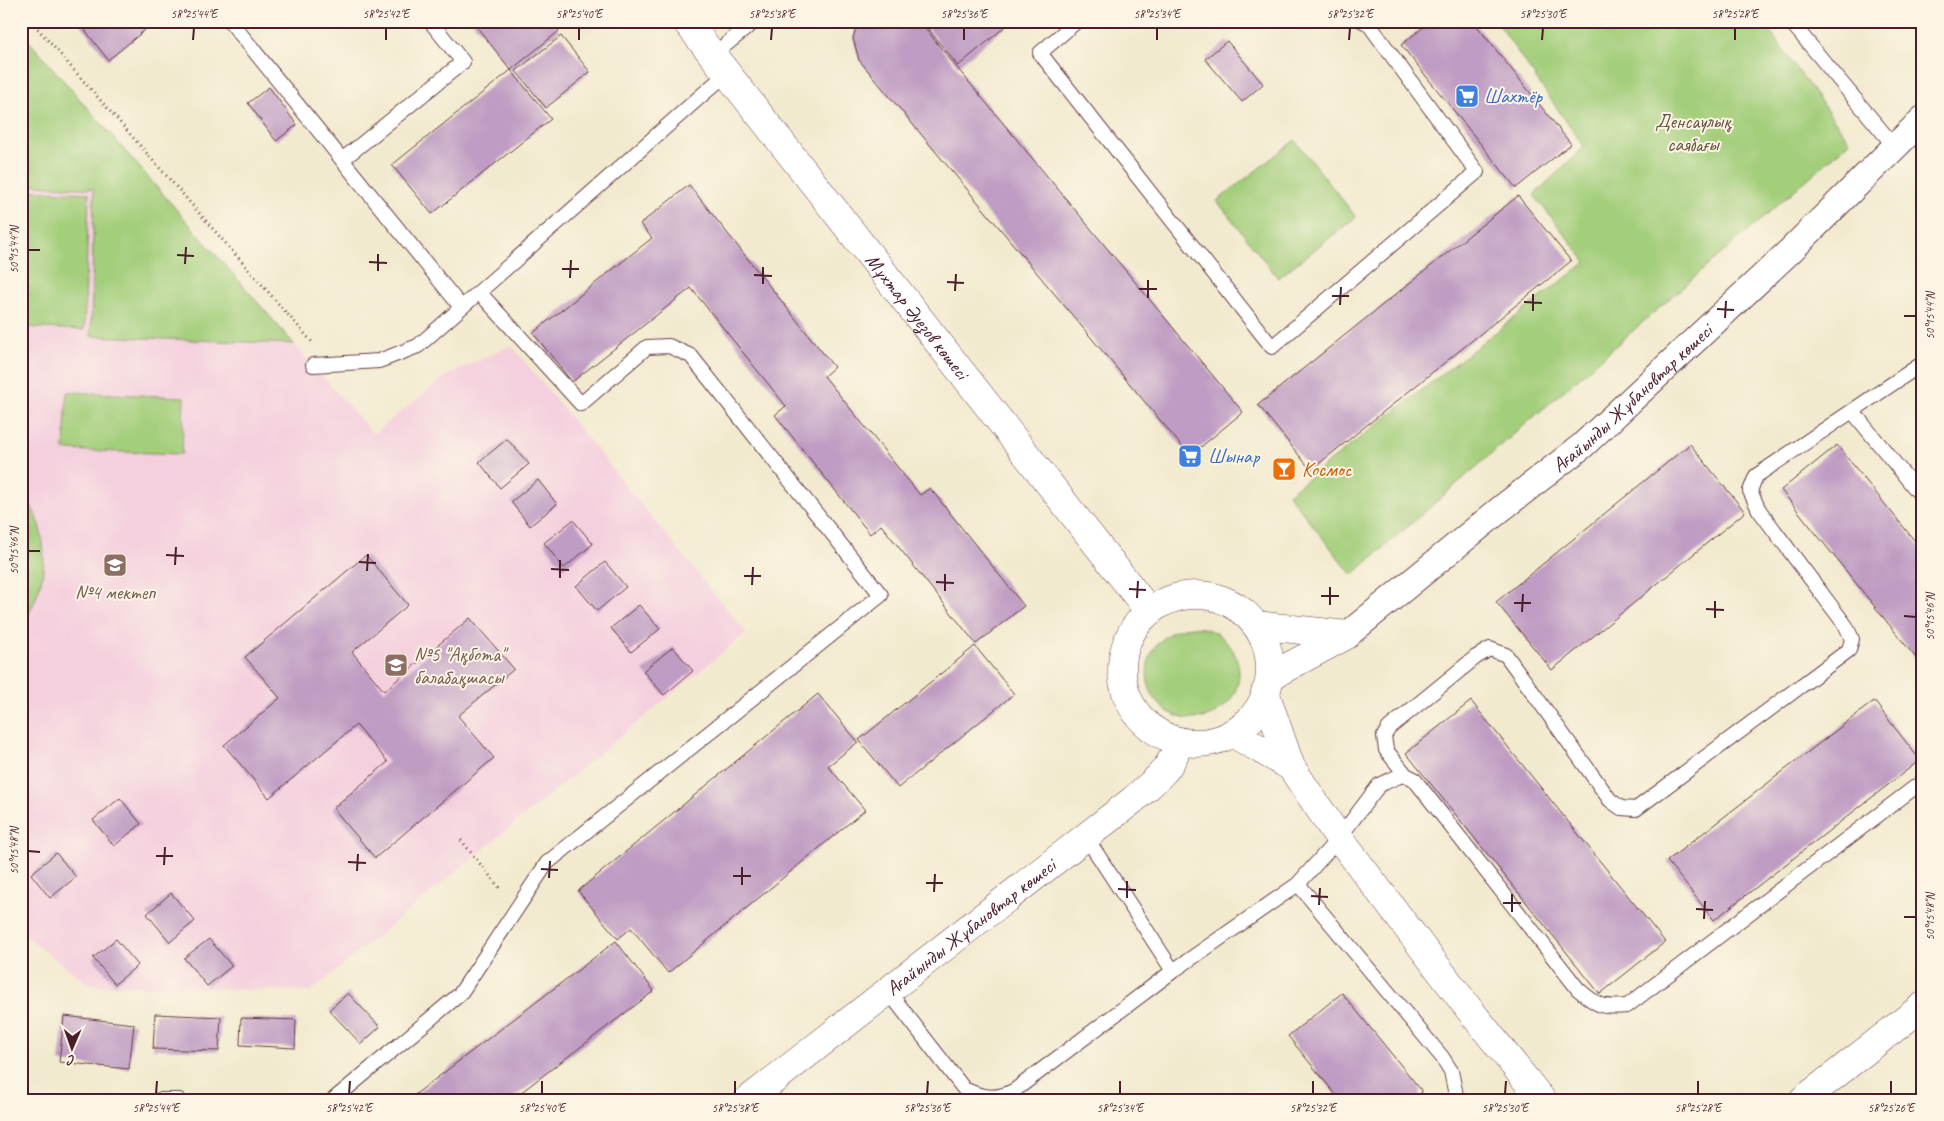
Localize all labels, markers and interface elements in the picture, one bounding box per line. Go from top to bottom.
text: 58°25'44"E [171,6,219,22]
text: 58°25'42"E [363,6,411,22]
text: 58°25'40"E [556,6,604,22]
text: 58°25'38"E [749,6,797,22]
text: 58°25'36"E [941,6,989,22]
text: 58°25'34"E [1134,6,1182,22]
text: 58°25'32"E [1327,6,1375,22]
text: 58°25'30"E [1520,6,1568,22]
text: 58°25'28"E [1712,6,1760,22]
supermarket icon: Шахтёр [1454,83,1480,109]
place label: Шахтёр [1484,84,1544,109]
park label: Денсаулық саябағы [1655,109,1732,157]
text: 50°15'44"N [6,225,22,274]
street label: Мұхтар Әуезов көшесі [860,248,976,386]
text: 50°15'44"N [1922,291,1938,340]
street label: Ағайынды Жұбановтар көшесі [1547,316,1719,477]
supermarket icon: Шынар [1177,443,1203,469]
place label: Шынар [1208,444,1261,469]
bar icon: Космос [1271,456,1297,482]
place label: Космос [1302,457,1352,482]
text: 50°15'46"N [6,526,22,575]
school or university icon: №4 мектеп [102,552,128,578]
place label: №4 мектеп [75,580,156,605]
text: 50°15'46"N [1922,592,1938,641]
place label: №5 "Ақбота" балабақшасы [414,642,509,690]
school or university icon: №5 "Ақбота" балабақшасы [383,652,409,678]
text: 50°15'48"N [6,826,22,875]
street label: Ағайынды Жұбановтар көшесі [880,851,1062,1001]
text: 50°15'48"N [1922,892,1938,941]
north arrow [48,1024,98,1074]
text: С [66,1052,75,1069]
text: 58°25'44"E [133,1100,181,1116]
text: 58°25'42"E [326,1100,374,1116]
text: 58°25'40"E [519,1100,567,1116]
text: 58°25'38"E [712,1100,760,1116]
text: 58°25'36"E [904,1100,952,1116]
text: 58°25'34"E [1097,1100,1145,1116]
text: 58°25'32"E [1290,1100,1338,1116]
text: 58°25'30"E [1482,1100,1530,1116]
text: 58°25'28"E [1675,1100,1723,1116]
text: 58°25'26"E [1868,1100,1916,1116]

